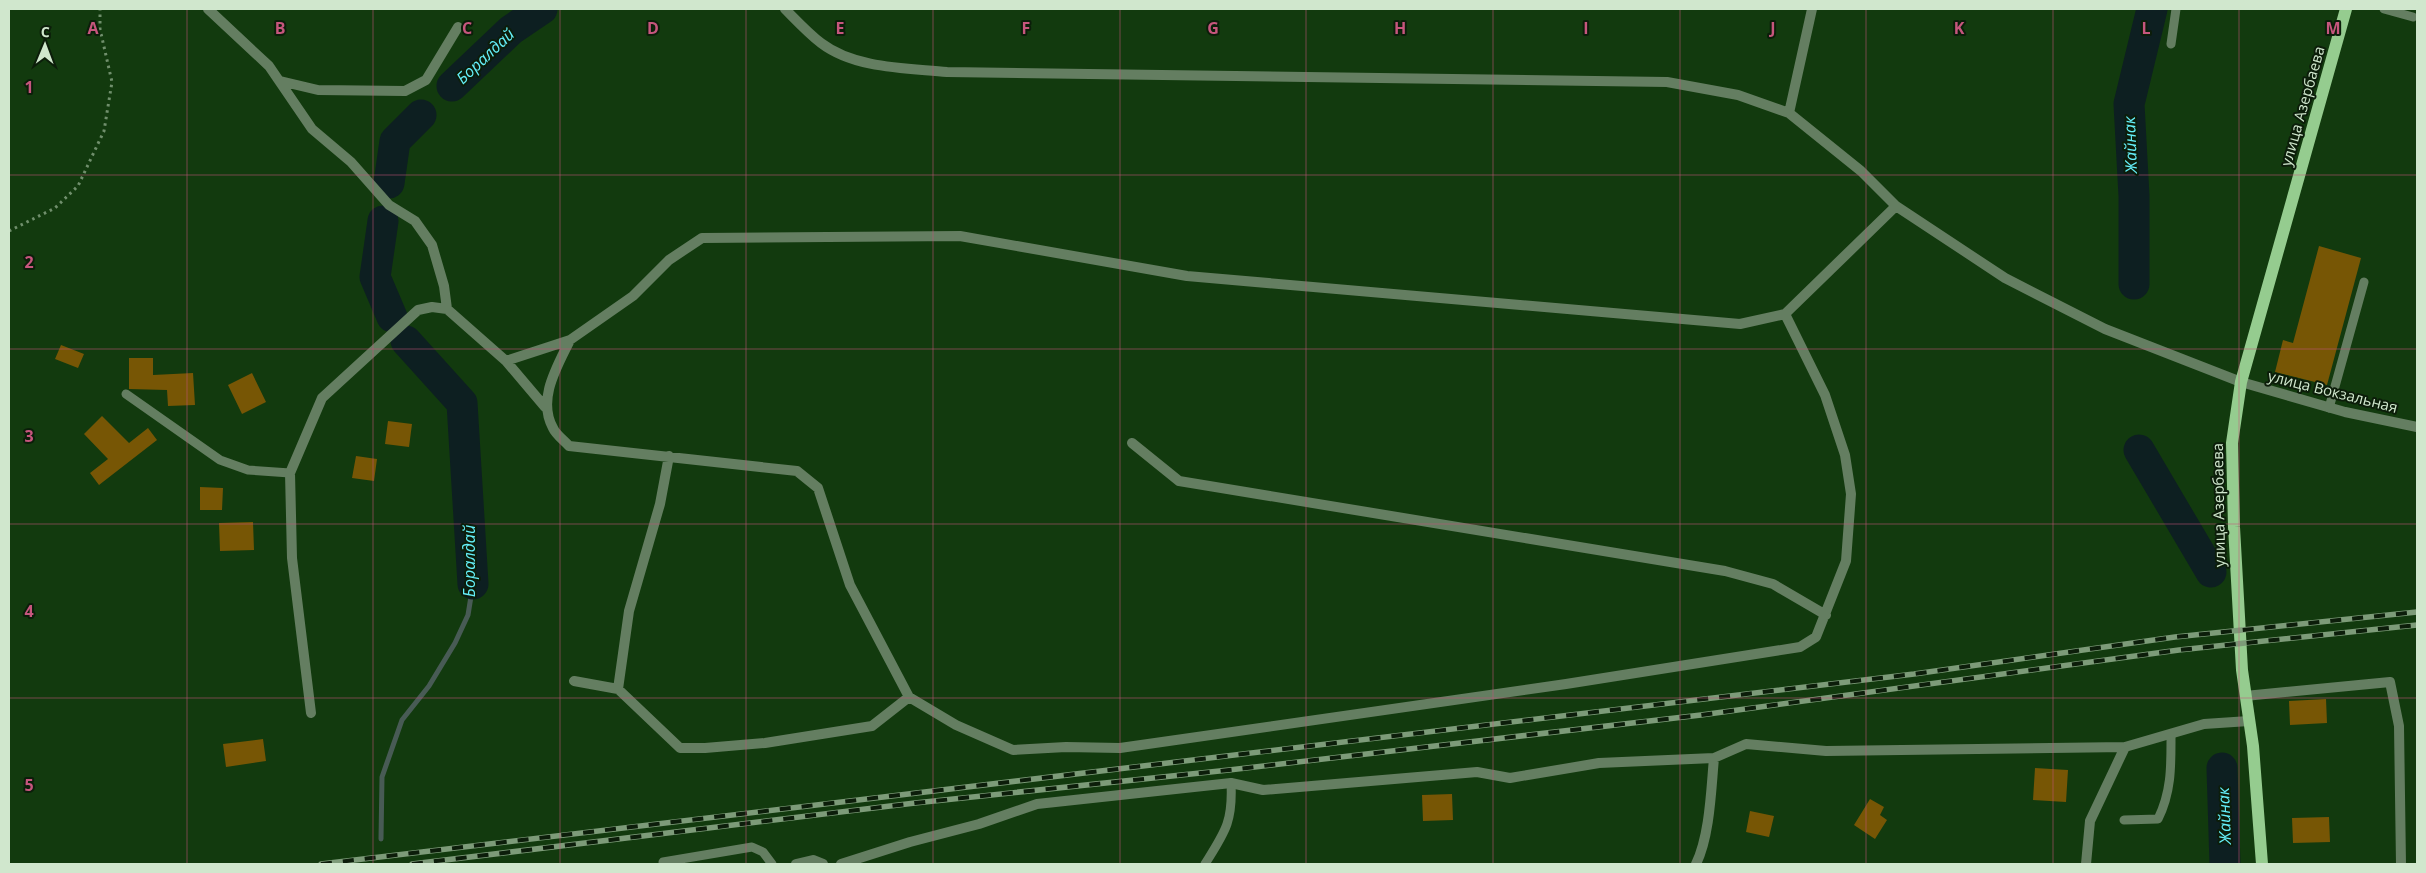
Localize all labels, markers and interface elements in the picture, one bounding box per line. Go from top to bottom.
text: A [87,17,99,39]
text: B [275,17,285,39]
text: C [462,17,472,39]
text: D [647,17,659,39]
text: E [836,17,845,39]
text: F [1022,17,1030,39]
text: G [1207,17,1219,39]
text: H [1394,17,1406,39]
text: I [1583,17,1589,39]
text: J [1768,17,1776,39]
text: K [1954,17,1965,39]
text: L [2141,17,2151,39]
text: M [2325,17,2341,39]
north arrow [20,20,70,70]
text: С [41,22,50,41]
water label: Боралдай [451,23,519,89]
street label: улица Азербаева [2275,44,2329,168]
text: 1 [24,76,34,98]
water label: Жайнак [2118,115,2142,175]
text: 2 [24,251,34,273]
street label: улица Вокзальная [2266,365,2400,417]
text: 3 [24,425,34,447]
street label: улица Азербаева [2207,443,2229,567]
water label: Боралдай [458,525,480,597]
text: 4 [24,600,34,622]
text: 5 [24,774,34,796]
water label: Жайнак [2212,786,2236,846]

